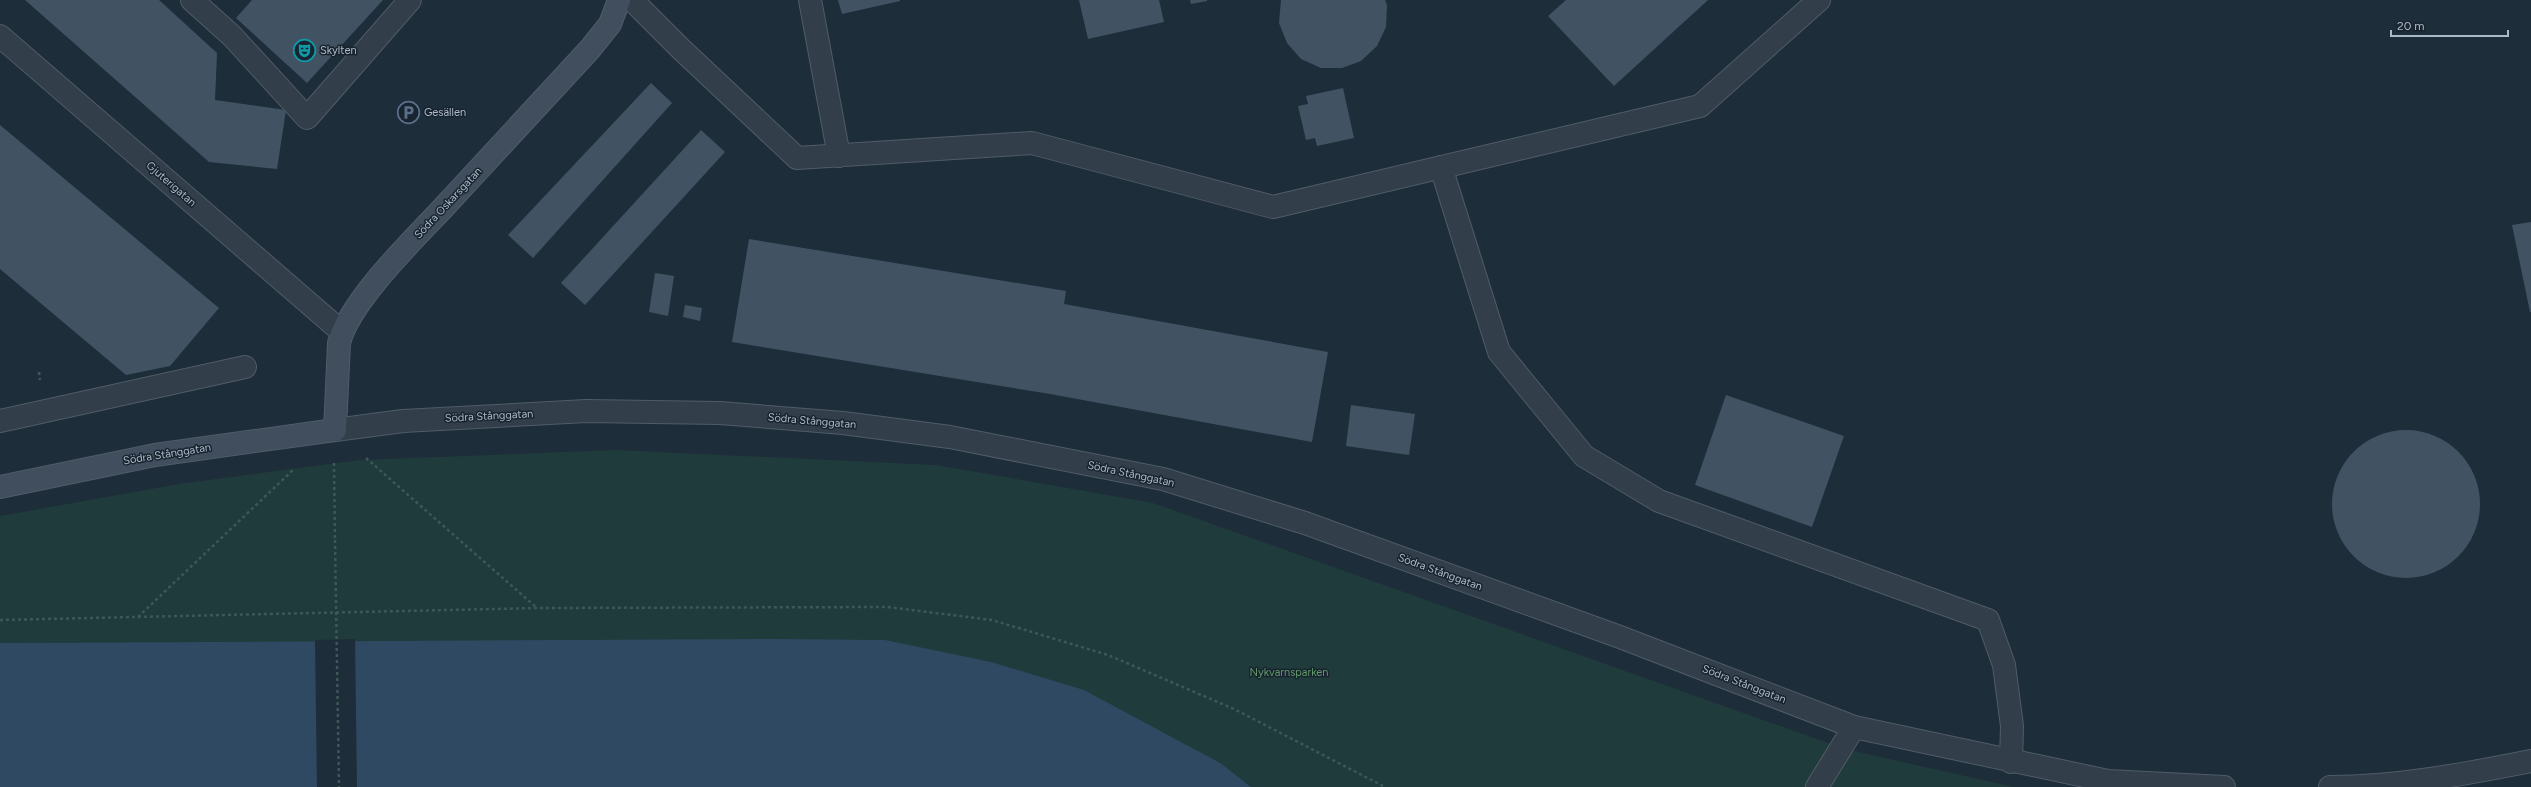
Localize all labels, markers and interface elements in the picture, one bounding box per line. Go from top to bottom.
scale bar [2391,12,2508,38]
text: 20 m [2397,19,2425,33]
theatre icon: Skylten [291,37,317,63]
place label: Skylten [320,44,357,57]
parking icon: Gesällen [395,99,421,125]
place label: Gesällen [424,106,466,119]
street label: Gjuterigatan [143,159,199,209]
street label: Södra Oskarsgatan [412,165,484,241]
street label: Södra Stånggatan [444,407,534,425]
street label: Södra Stånggatan [767,411,857,431]
street label: Södra Stånggatan [122,441,212,467]
street label: Södra Stånggatan [1086,458,1176,490]
street label: Södra Stånggatan [1396,551,1484,593]
street label: Södra Stånggatan [1700,662,1788,706]
park label: Nykvarnsparken [1249,666,1329,679]

